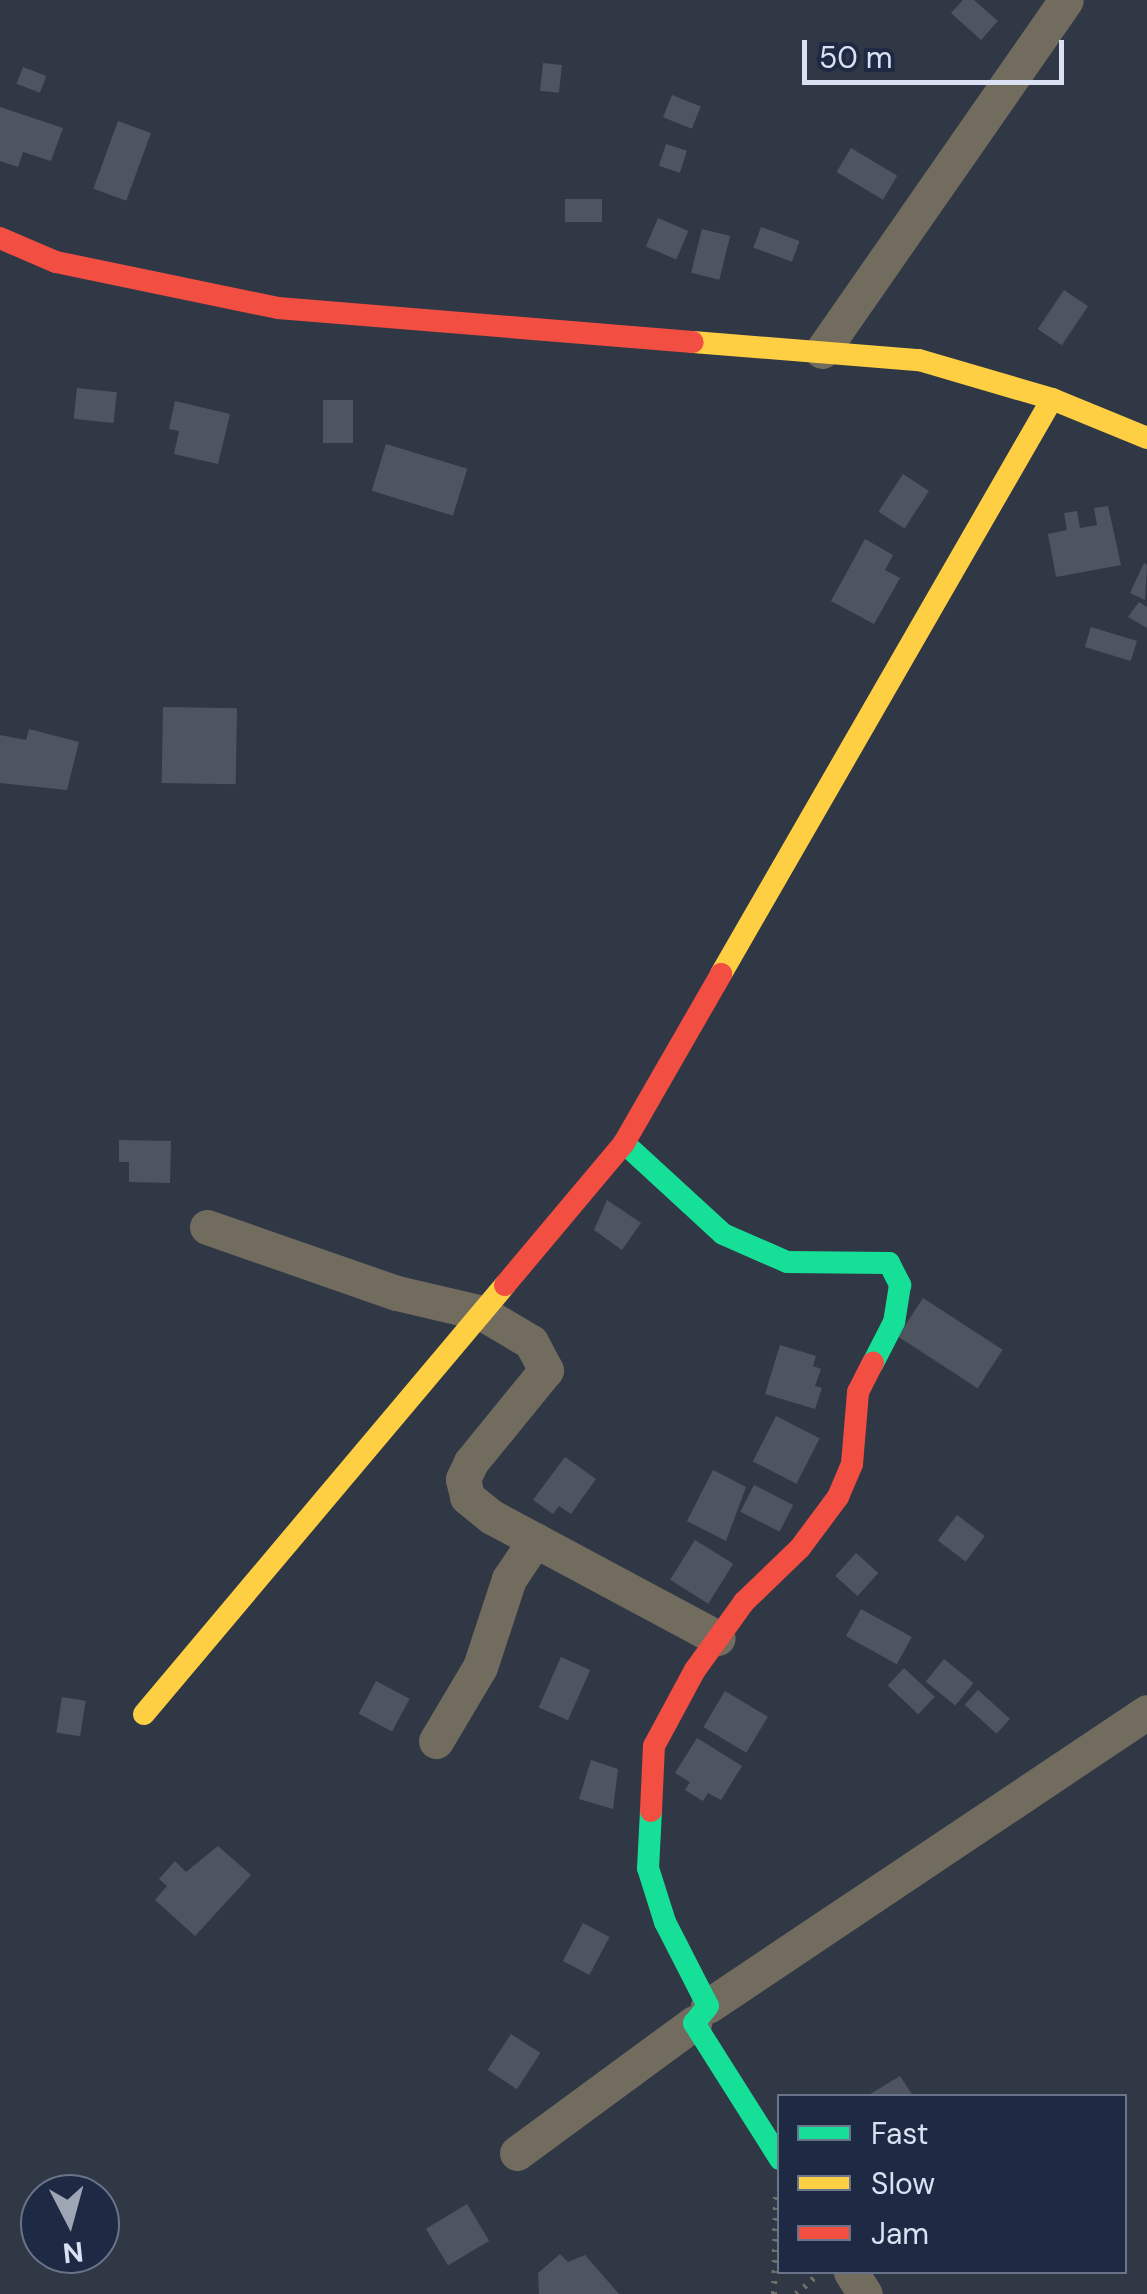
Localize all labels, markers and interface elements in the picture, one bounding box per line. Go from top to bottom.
scale bar [807,20,1070,82]
text: 50 m [819,38,893,77]
legend [777,2094,1127,2274]
text: Fast [871,2114,929,2153]
text: Slow [871,2164,935,2203]
north arrow [20,2174,120,2274]
text: Jam [871,2214,929,2253]
text: N [61,2233,85,2272]

